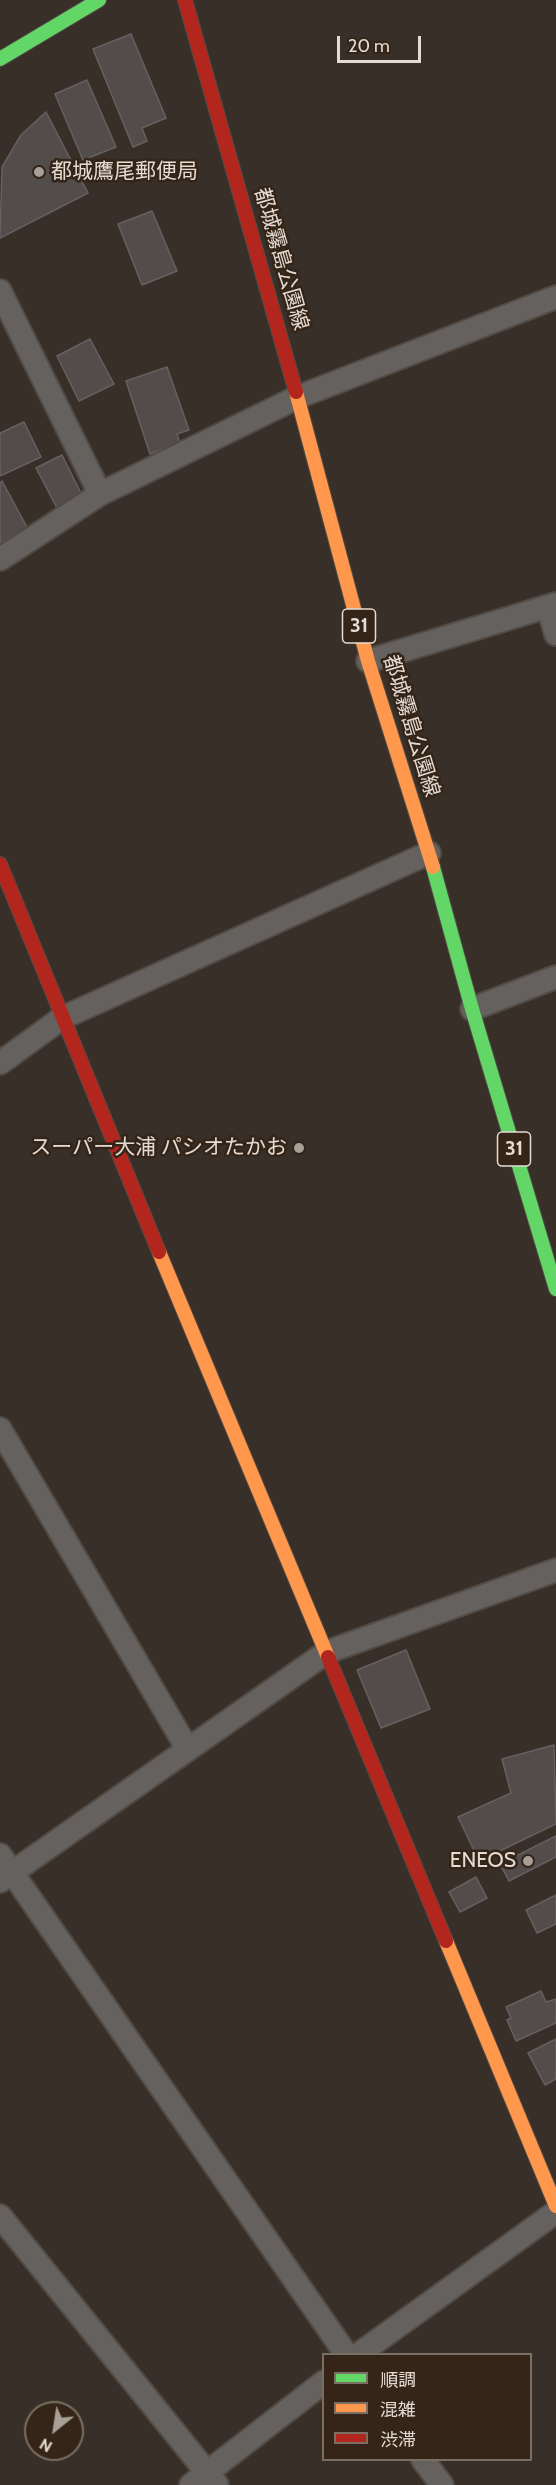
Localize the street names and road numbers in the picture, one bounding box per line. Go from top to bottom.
street label: 都城霧島公園線 [249,185,313,333]
road number: 31 [342,609,376,643]
street label: 都城霧島公園線 [377,652,445,800]
road number: 31 [498,1132,530,1166]

